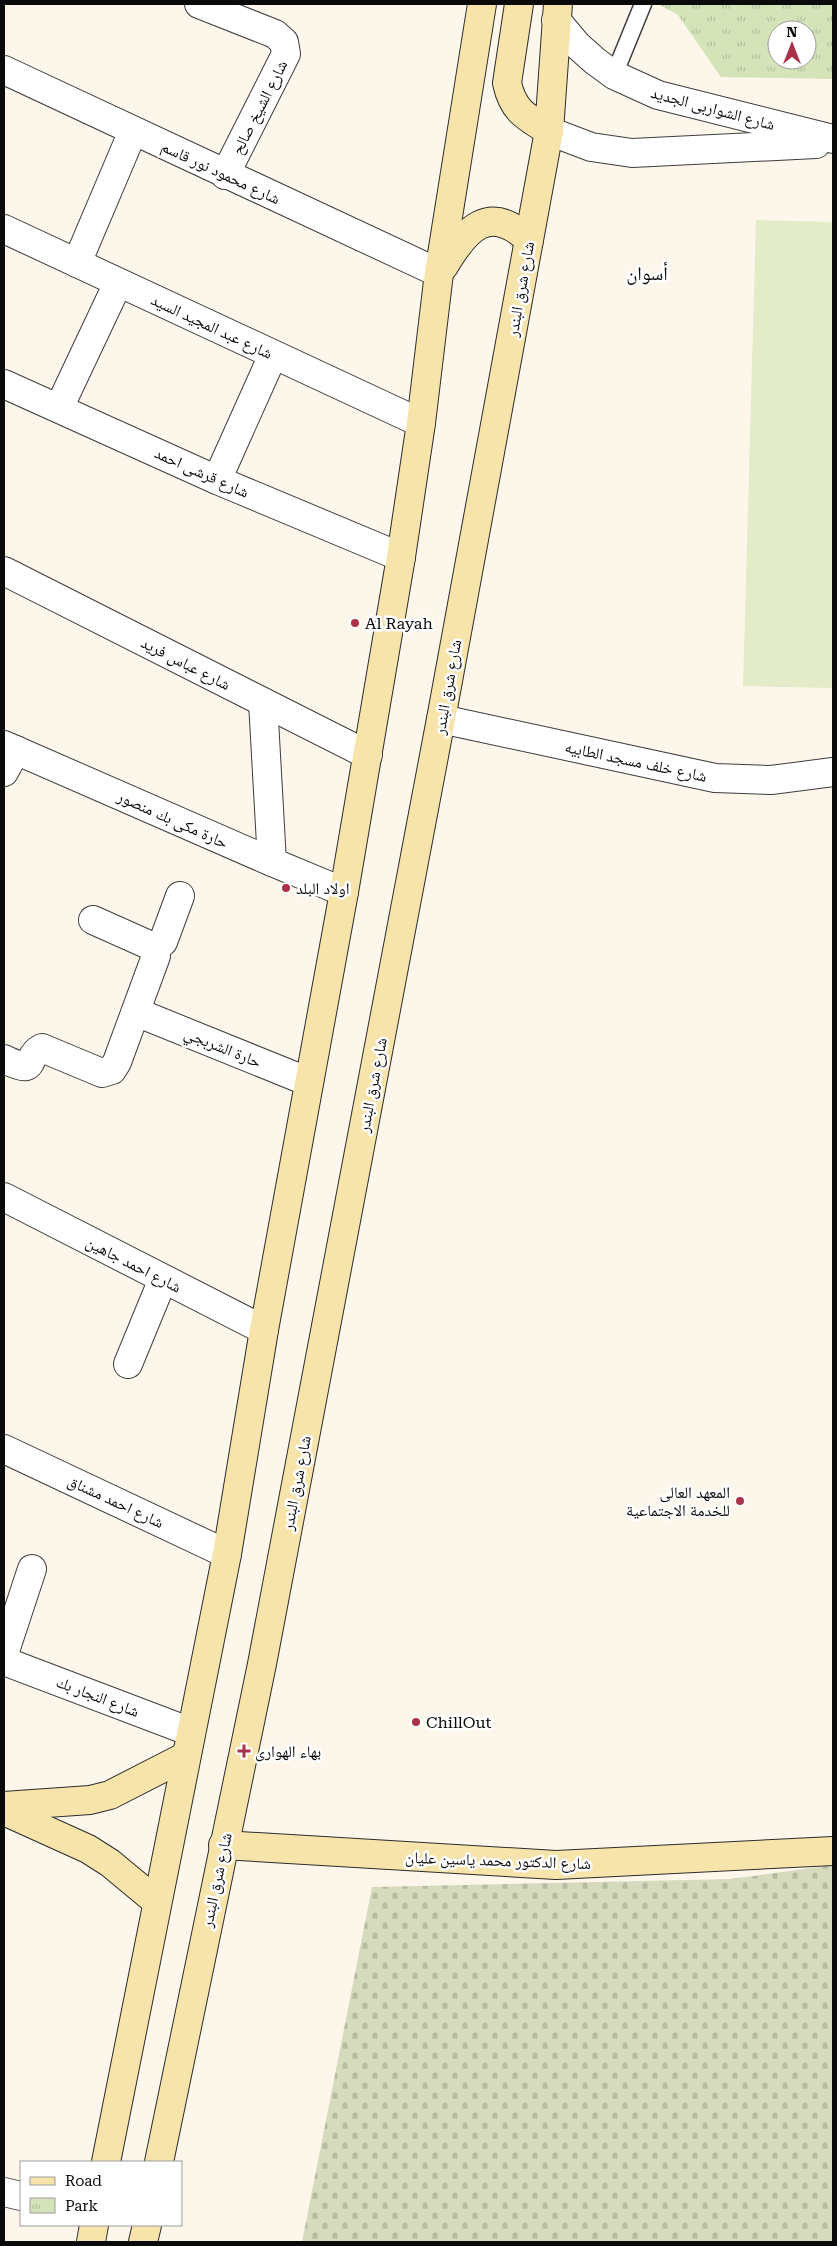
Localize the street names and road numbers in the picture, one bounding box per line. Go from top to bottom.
street label: شارع الشيخ صالح [228,57,292,158]
street label: شارع الشواربى الجديد [648,83,777,135]
street label: شارع محمود نور قاسم [158,137,283,209]
street label: شارع شرق البندر [503,240,539,339]
street label: شارع عبد المجيد السيد [148,290,276,364]
street label: شارع قرشى احمد [151,443,252,503]
street label: شارع عباس فريد [137,633,234,695]
street label: شارع شرق البندر [430,638,466,737]
street label: شارع خلف مسجد الطابيه [563,737,709,787]
street label: حارة مكى بك منصور [113,786,231,853]
street label: حارة الشربجي [180,1023,264,1074]
street label: شارع شرق البندر [354,1036,392,1135]
street label: شارع احمد جاهين [83,1232,184,1297]
street label: شارع شرق البندر [278,1434,316,1533]
street label: شارع احمد مشناق [64,1471,167,1533]
street label: شارع النجار بك [53,1672,142,1722]
street label: شارع شرق البندر [197,1831,237,1930]
street label: شارع الدكتور محمد ياسين عليان [405,1848,591,1874]

